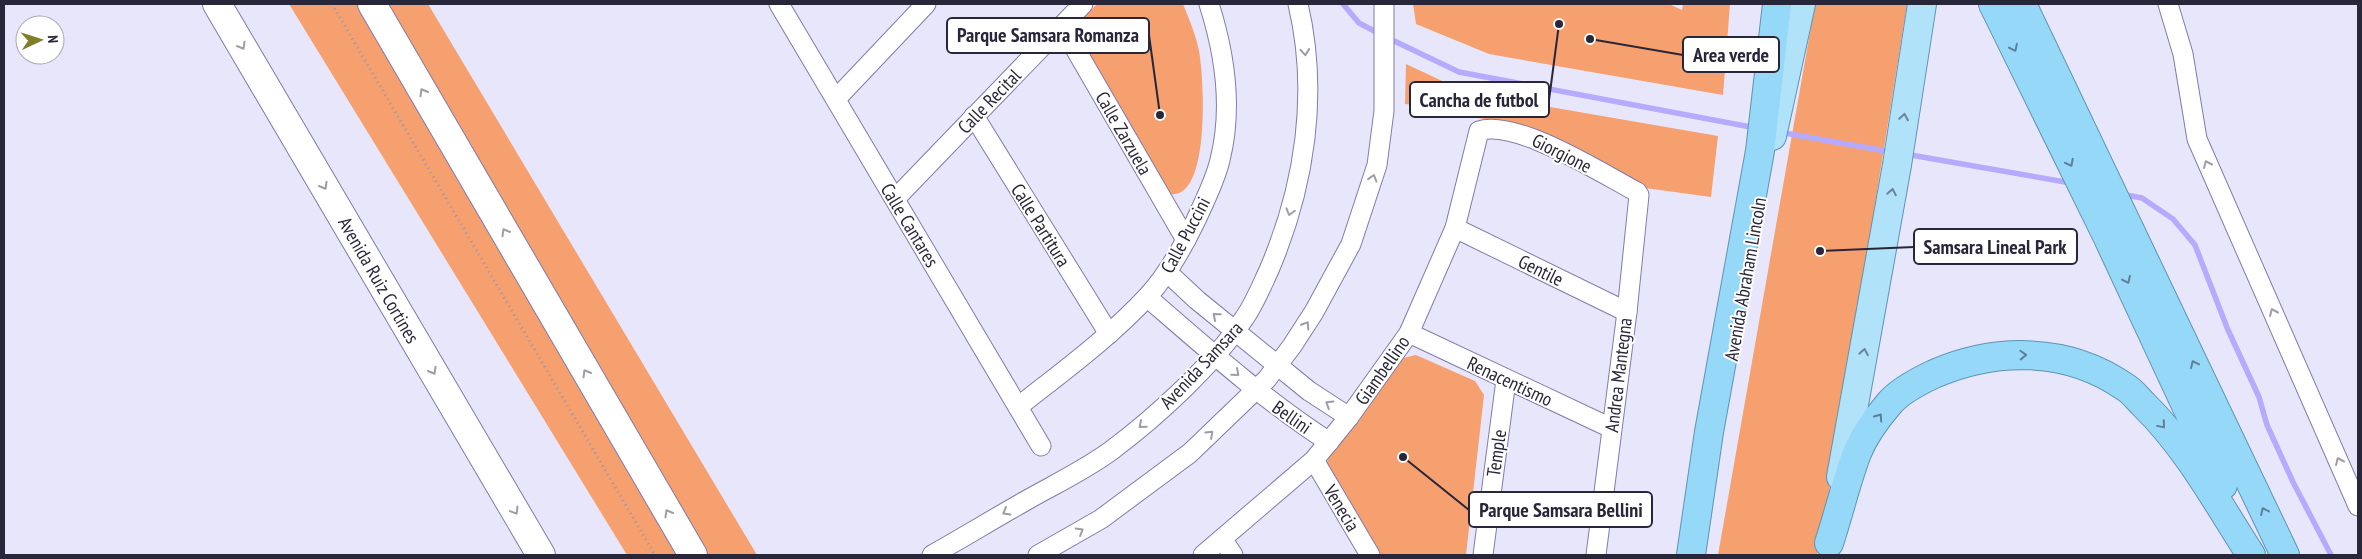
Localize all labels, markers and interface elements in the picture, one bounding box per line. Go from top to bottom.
north arrow [15,15,65,65]
callout: Parque Samsara Romanza [947,18,1149,53]
text: Parque Samsara Romanza [957,22,1139,48]
text: N [44,35,62,43]
callout: Area verde [1683,37,1779,72]
one-way arrow [235,40,245,49]
text: Area verde [1692,42,1769,68]
one-way arrow [2008,43,2019,52]
one-way arrow [1299,48,1310,56]
street label: Calle Recital [952,63,1026,138]
callout: Cancha de futbol [1410,82,1549,117]
street label: Calle Zarzuela [1091,87,1157,179]
text: Cancha de futbol [1420,87,1539,113]
one-way arrow [419,88,429,97]
one-way arrow [1899,113,1909,121]
street label: Giorgione [1528,128,1596,178]
one-way arrow [2064,157,2074,166]
one-way arrow [2203,160,2213,168]
one-way arrow [1368,174,1378,182]
street label: Calle Cantares [876,179,944,271]
street label: Calle Partitura [1006,179,1076,271]
one-way arrow [318,180,328,189]
one-way arrow [1887,188,1897,197]
street label: Calle Puccini [1155,193,1215,277]
street label: Avenida Abraham Lincoln [1719,195,1771,363]
one-way arrow [1285,208,1296,217]
street label: Avenida Ruiz Cortines [333,213,425,347]
one-way arrow [501,229,511,238]
callout: Samsara Lineal Park [1914,229,2077,264]
text: Samsara Lineal Park [1924,234,2067,260]
street label: Gentile [1515,249,1568,291]
one-way arrow [2121,275,2132,284]
one-way arrow [2269,308,2280,317]
one-way arrow [1213,313,1222,322]
street label: Avenida Samsara [1154,316,1248,414]
street label: Andrea Mantegna [1599,316,1637,434]
one-way arrow [1300,321,1309,330]
street label: Giambellino [1349,331,1415,409]
one-way arrow [1858,348,1868,357]
one-way arrow [2019,349,2027,360]
street label: Renacentismo [1464,351,1556,411]
one-way arrow [2190,360,2201,369]
one-way arrow [426,366,436,375]
one-way arrow [1230,367,1239,376]
one-way arrow [583,369,593,378]
street label: Bellini [1268,395,1316,439]
one-way arrow [1325,401,1334,410]
one-way arrow [1873,414,1882,423]
one-way arrow [1139,419,1148,428]
one-way arrow [2157,419,2166,428]
street label: Temple [1481,428,1511,478]
one-way arrow [1205,431,1214,440]
one-way arrow [2334,457,2345,466]
street label: Venecia [1318,479,1365,536]
callout: Parque Samsara Bellini [1469,492,1652,527]
text: Parque Samsara Bellini [1479,497,1643,523]
one-way arrow [509,506,519,515]
one-way arrow [1002,506,1011,516]
one-way arrow [2260,507,2270,516]
one-way arrow [664,510,674,519]
one-way arrow [1075,527,1084,537]

